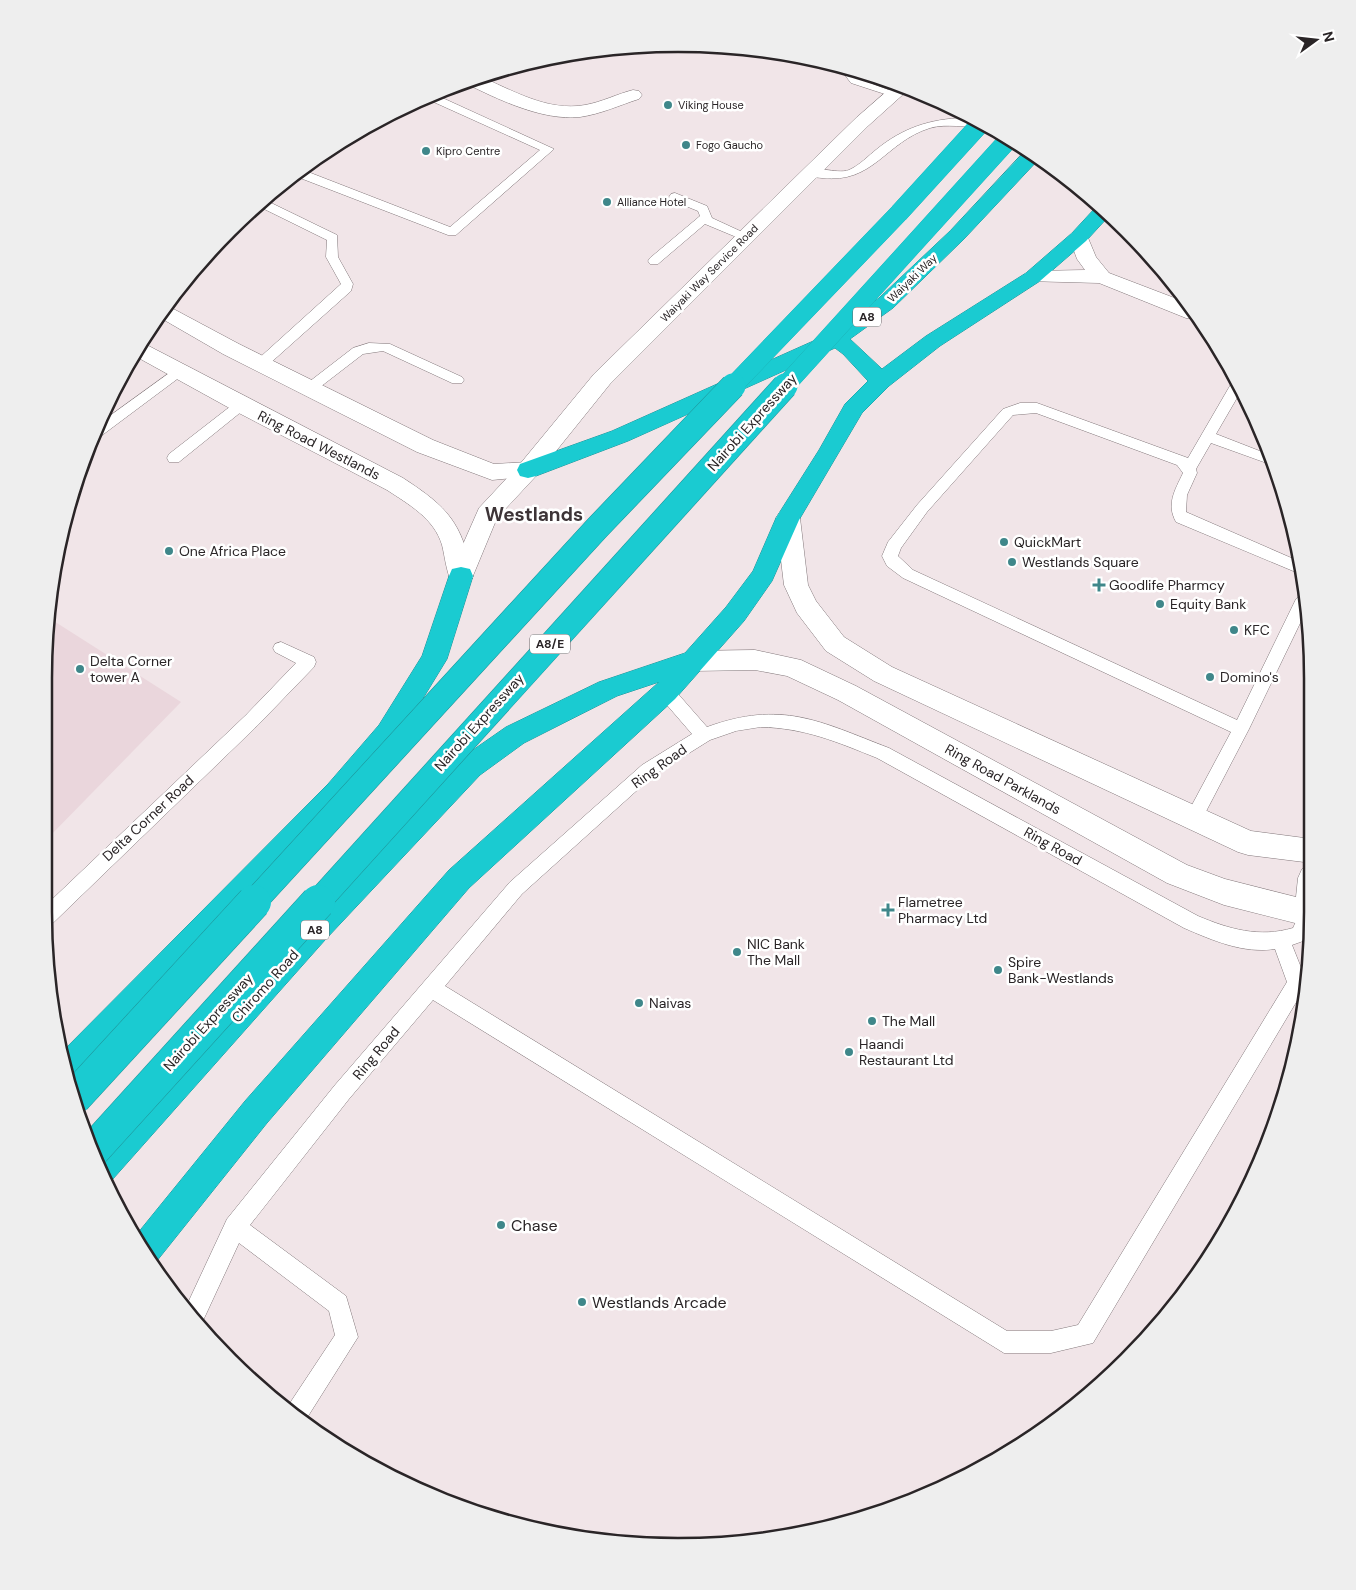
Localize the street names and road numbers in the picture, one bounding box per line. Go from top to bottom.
street label: Waiyaki Way Service Road [657,221,761,325]
street label: Waiyaki Way [884,251,940,305]
road number: A8 [853,308,881,326]
street label: Nairobi Expressway [703,369,801,475]
street label: Ring Road Westlands [255,406,383,484]
road number: A8/E [530,634,570,654]
street label: Nairobi Expressway [430,669,528,775]
street label: Ring Road [628,740,690,792]
street label: Ring Road Parklands [942,740,1064,818]
street label: Delta Corner Road [99,771,197,865]
street label: Ring Road [1021,823,1085,869]
road number: A8 [301,920,329,940]
street label: Chiromo Road [228,946,302,1026]
street label: Nairobi Expressway [159,969,257,1075]
street label: Ring Road [349,1023,403,1083]

